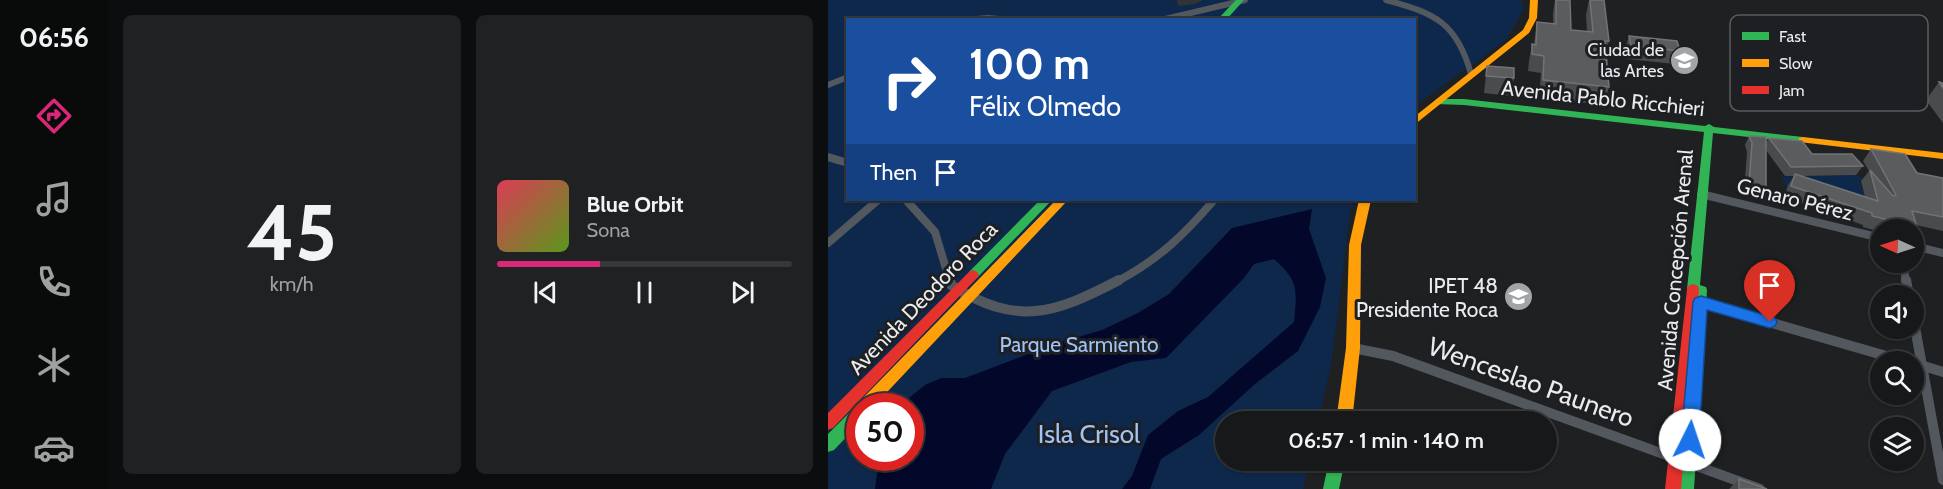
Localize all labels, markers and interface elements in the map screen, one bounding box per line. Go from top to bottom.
legend [1730,15,1928,111]
text: 06:56 [19,21,89,54]
text: Fast [1779,27,1807,46]
text: 100 m [969,38,1090,90]
place label: Ciudad de las Artes [1587,39,1664,82]
icon: right [870,42,948,120]
school or university icon: Ciudad de las Artes [1669,44,1701,76]
text: Slow [1779,54,1813,73]
street label: Avenida Pablo Ricchieri [1500,75,1706,121]
text: Jam [1778,81,1805,100]
text: Félix Olmedo [969,90,1121,123]
icon: directions [33,95,75,137]
street label: Avenida Concepción Arenal [1652,148,1698,392]
icon: arrive [929,156,962,189]
text: Then [870,159,917,186]
street label: Genaro Pérez [1734,173,1856,226]
icon: music [33,178,75,220]
text: 45 [247,185,337,280]
text: Blue Orbit [587,191,683,218]
street label: Avenida Deodoro Roca [844,216,1002,380]
text: Sona [587,218,630,242]
north arrow [1870,219,1924,273]
map controls [1870,219,1924,471]
pin [1744,260,1795,322]
icon: phone [33,261,75,303]
icon: arrive [1753,269,1786,302]
text: km/h [270,272,314,296]
place label: IPET 48 Presidente Roca [1356,273,1498,322]
icon: previous [529,276,562,309]
icon: pause [628,276,661,309]
icon: next [726,276,759,309]
school or university icon: IPET 48 Presidente Roca [1503,281,1535,313]
button: sound [1870,285,1924,339]
street label: Wenceslao Paunero [1424,330,1638,434]
park label: Parque Sarmiento [999,332,1159,357]
icon: climate [33,344,75,386]
button: search [1870,351,1924,405]
speed limit sign: 50 [846,393,924,471]
position arrow [1658,408,1722,472]
button: layers [1870,417,1924,471]
park label: Isla Crisol [1038,418,1140,450]
icon: car [33,427,75,469]
text: 06:57 · 1 min · 140 m [1288,427,1484,454]

